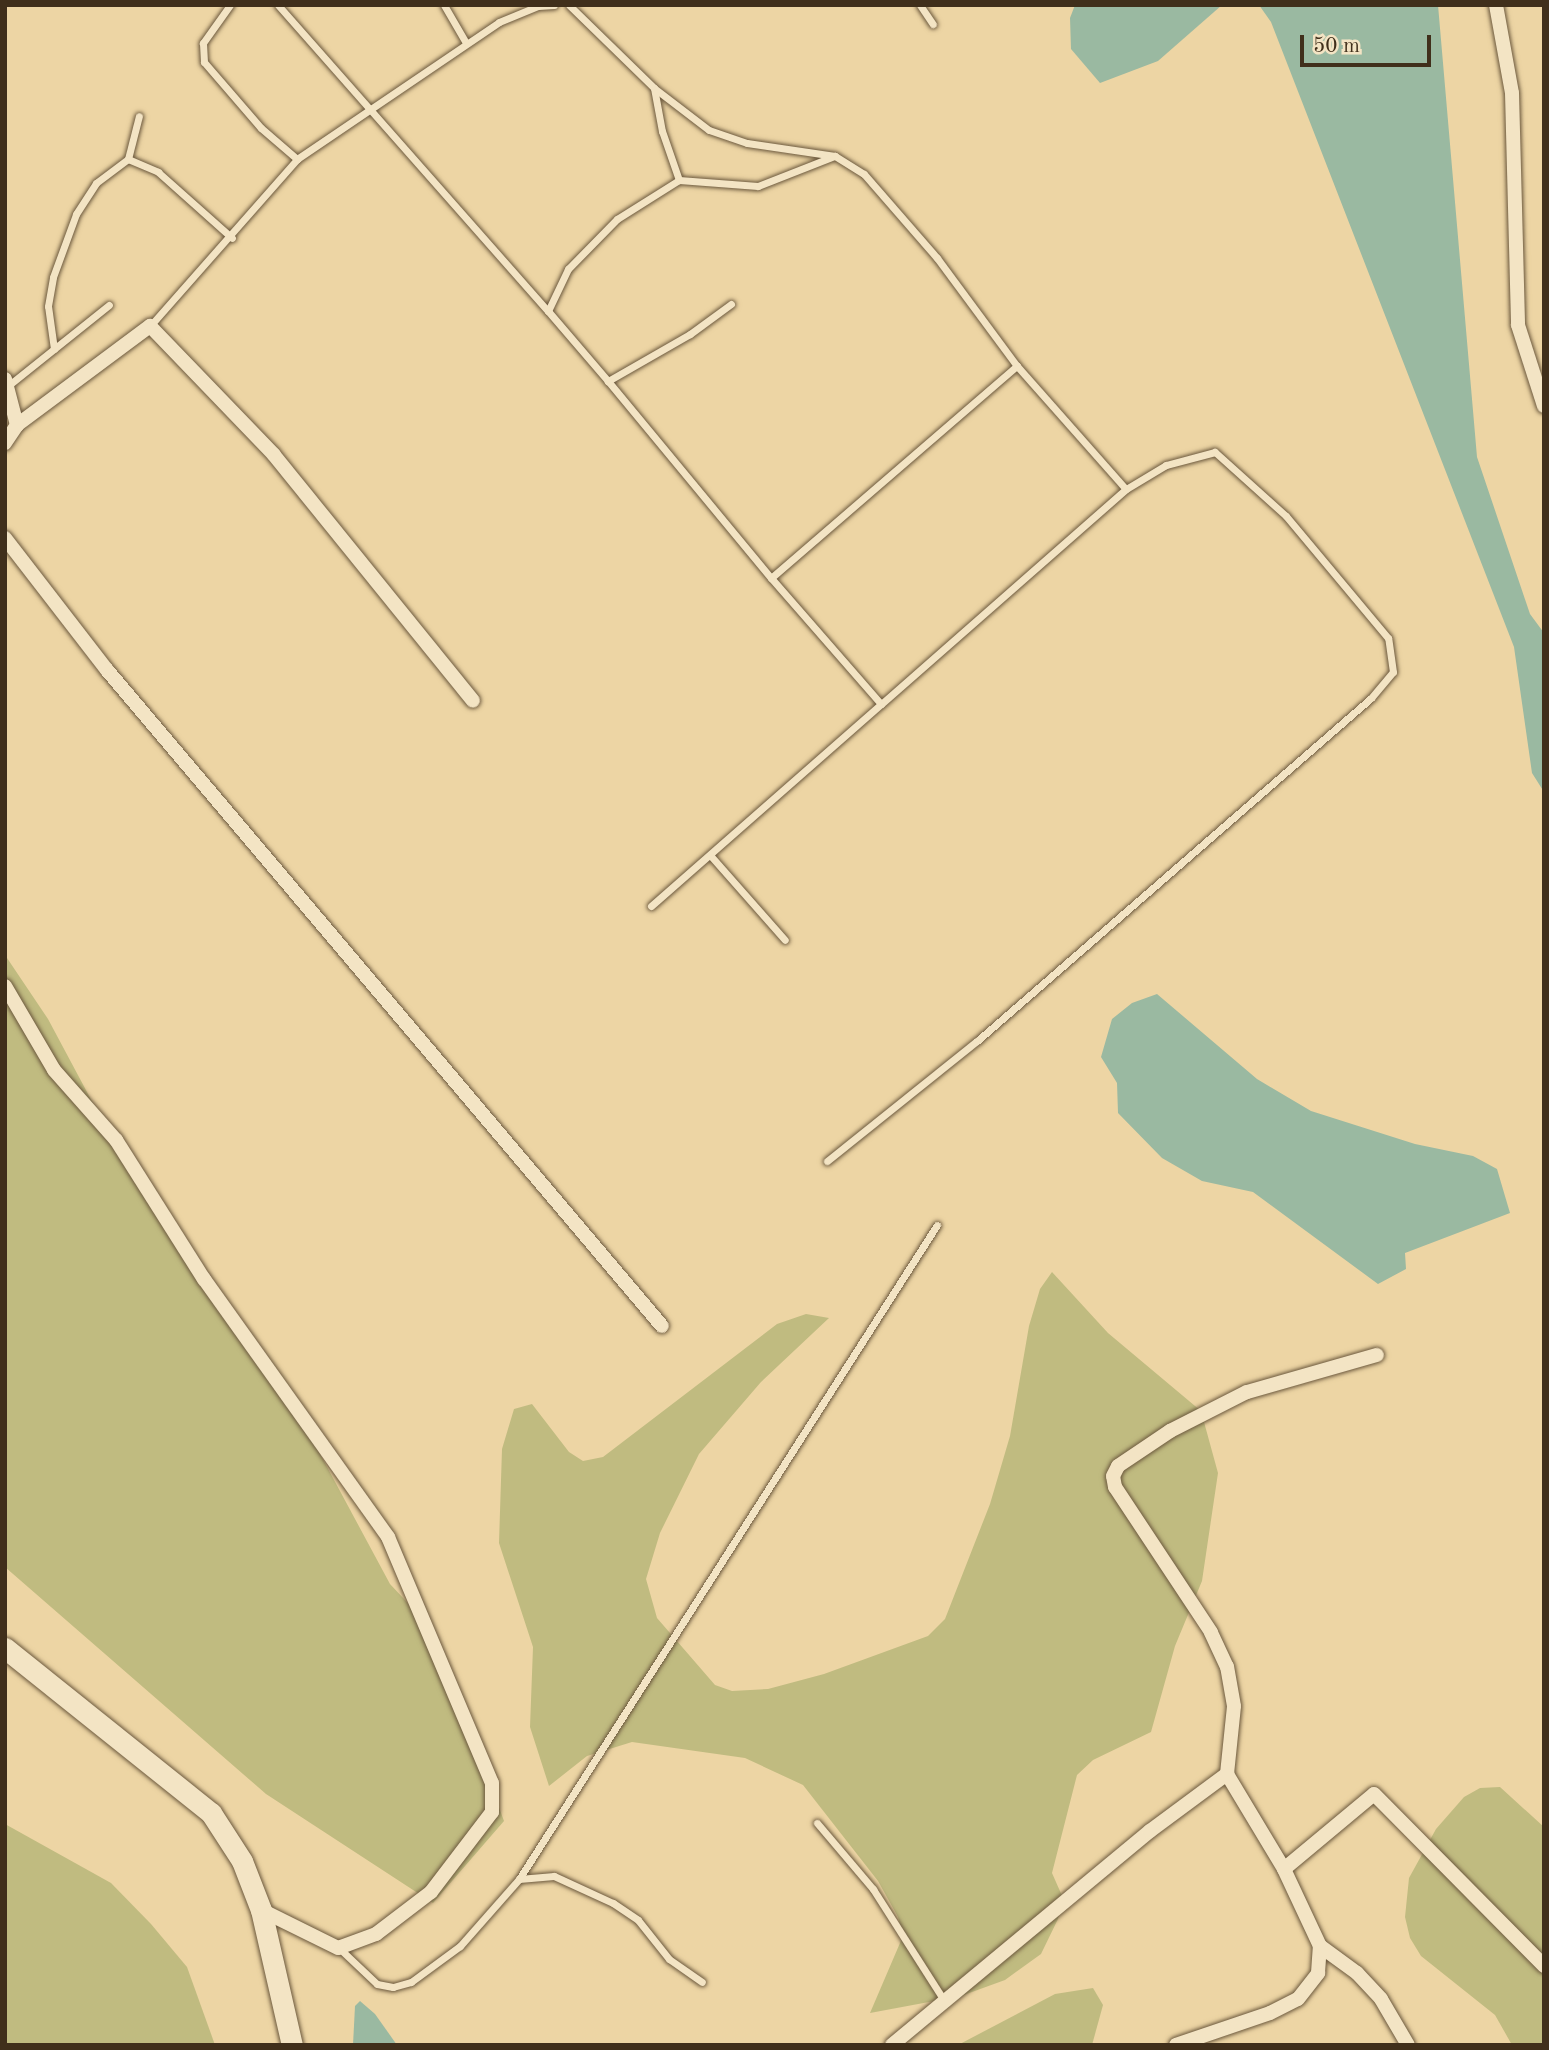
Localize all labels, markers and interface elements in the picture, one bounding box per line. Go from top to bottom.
scale bar [1304,21,1435,65]
text: 50 m [1313,36,1360,57]

